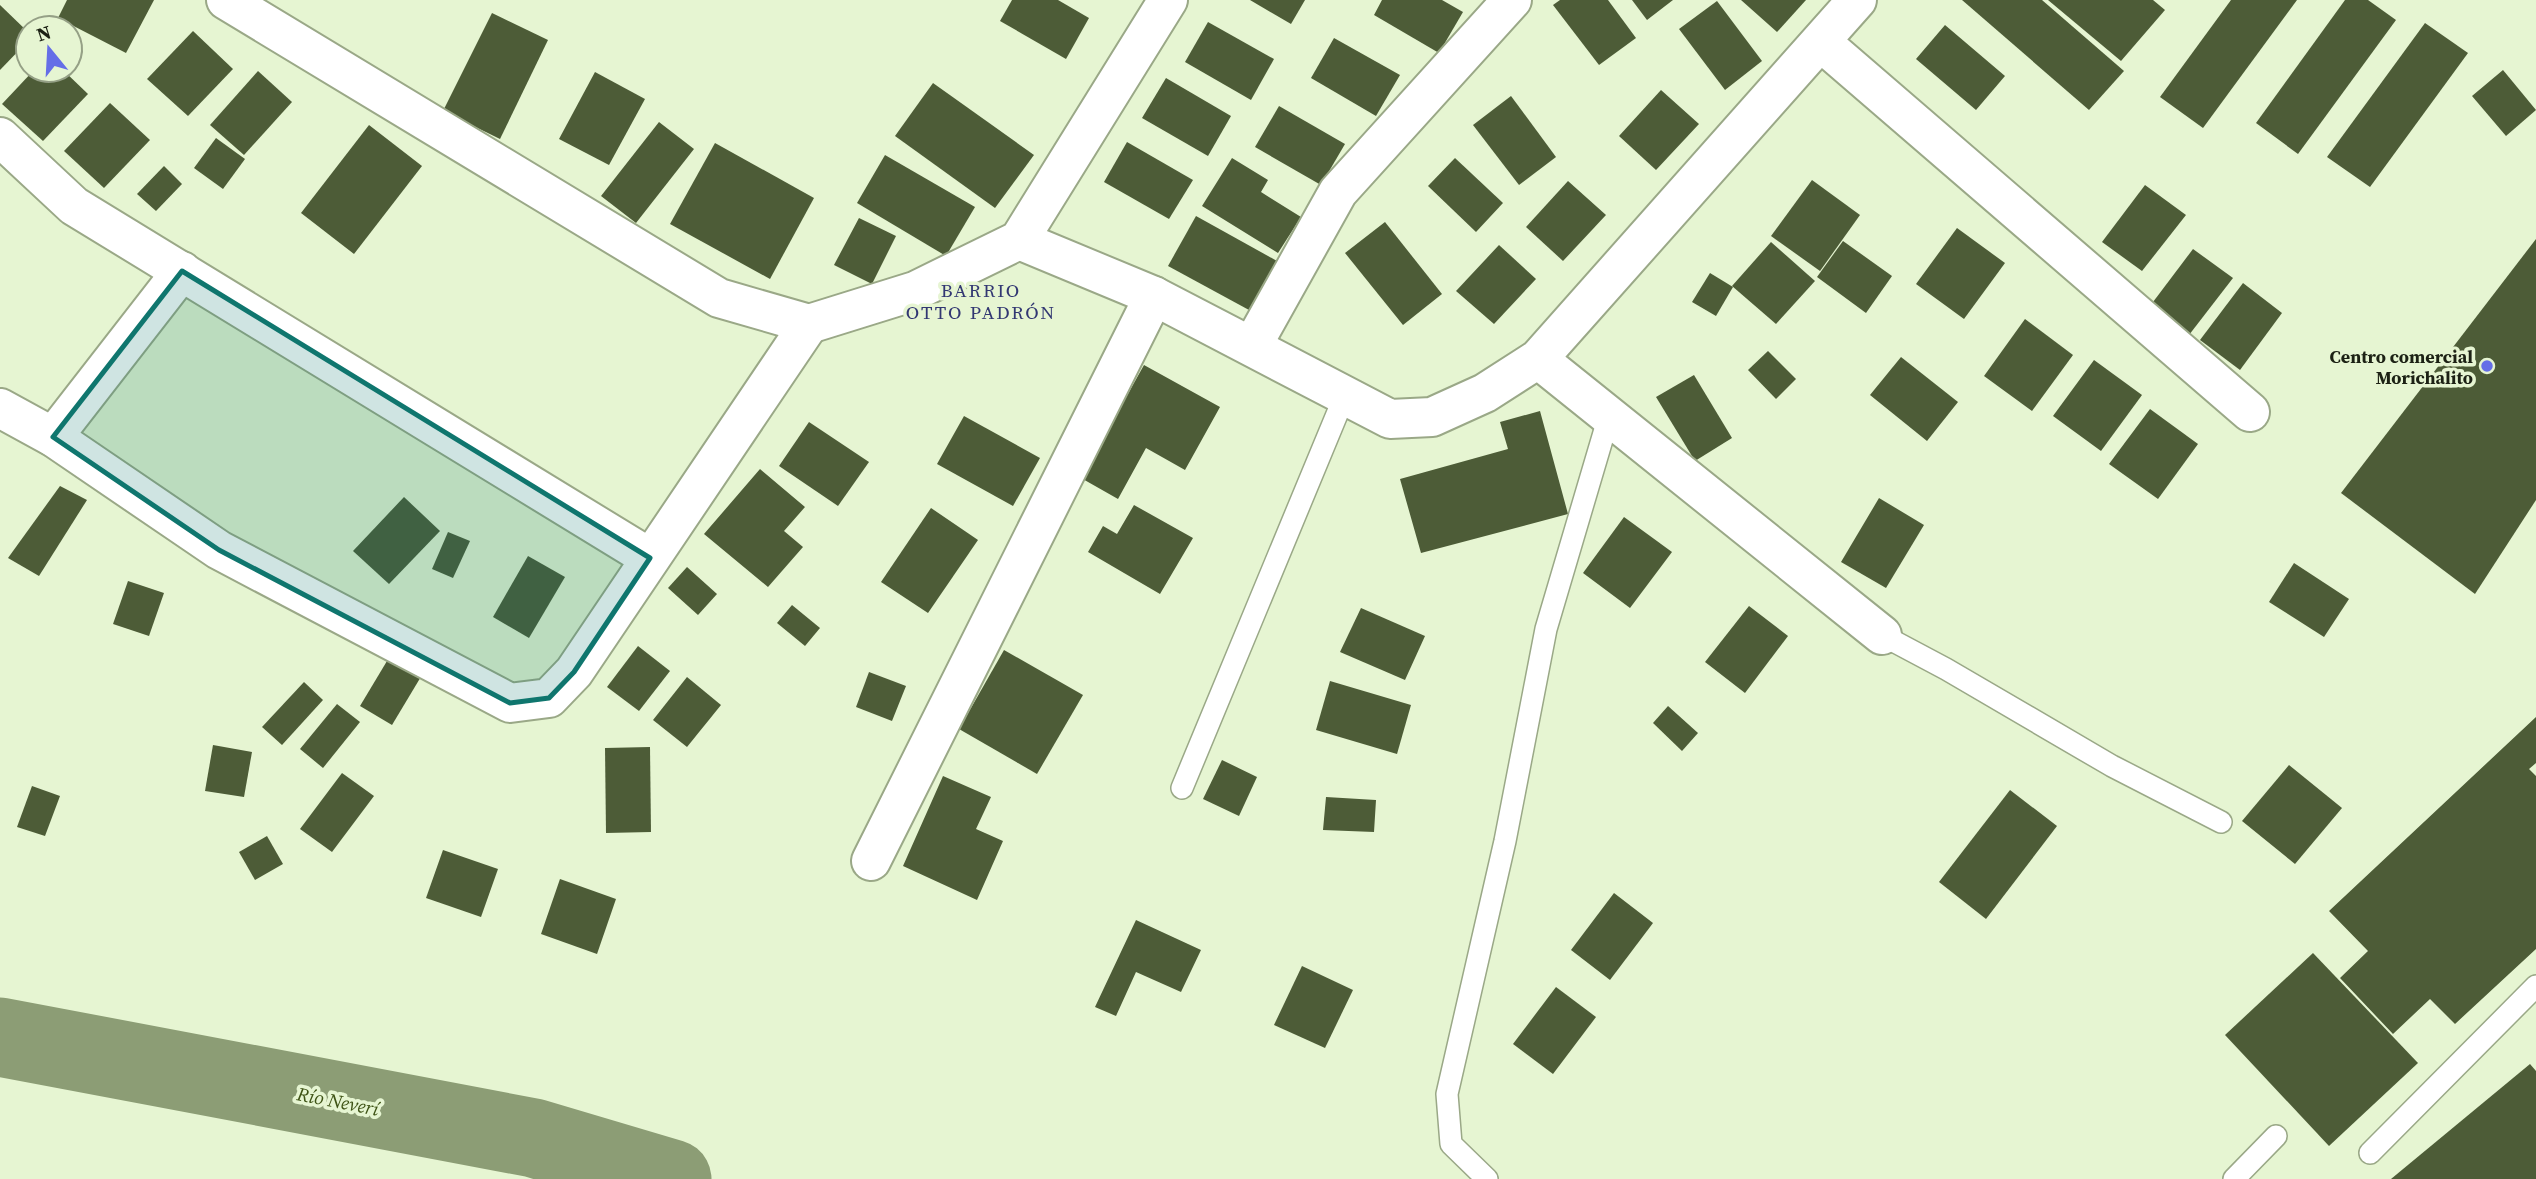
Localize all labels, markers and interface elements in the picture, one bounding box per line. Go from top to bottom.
north arrow [14,14,84,84]
text: N [33,18,54,47]
district label: BARRIO OTTO PADRÓN [906,277,1056,325]
place label: Centro comercial Morichalito [2330,344,2473,390]
marker: Centro comercial Morichalito [2479,358,2495,374]
water label: Río Neverí [294,1080,382,1122]

